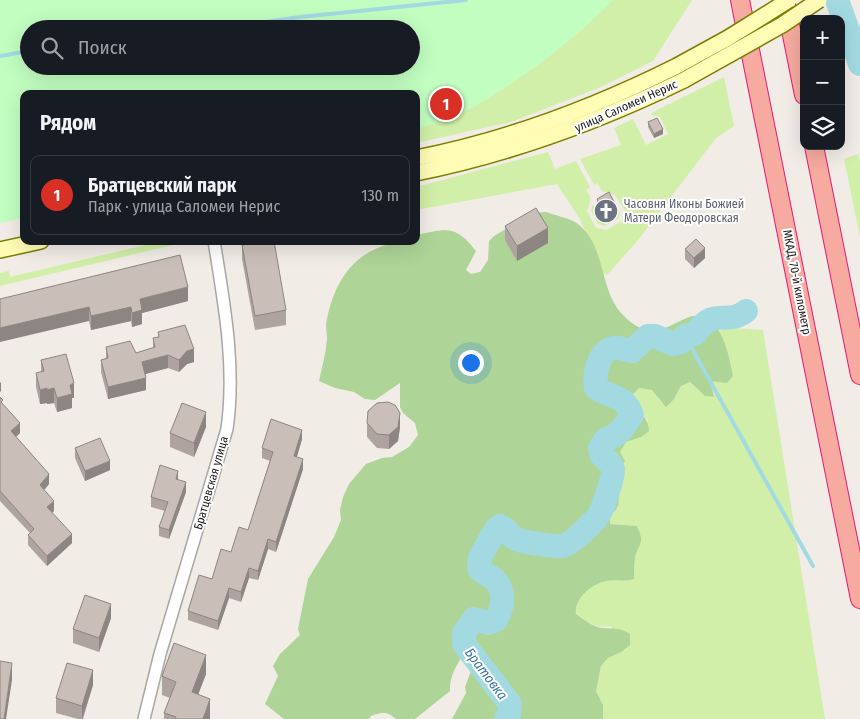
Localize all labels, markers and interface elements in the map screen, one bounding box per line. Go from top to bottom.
map controls [800,15,845,150]
button: + [800,15,845,60]
search box [20,20,420,75]
icon: search [38,34,66,62]
text: Поиск [78,36,127,59]
button: − [800,60,845,105]
street label: улица Саломеи Нерис [573,77,679,135]
pin: 1 [430,85,462,123]
button: layers [800,105,845,150]
text: Рядом [40,110,96,136]
text: Братцевский парк [88,174,236,197]
text: 1 [54,186,60,205]
text: 130 m [361,186,399,205]
text: Парк · улица Саломеи Нерис [88,197,280,216]
place label: Часовня Иконы Божией Матери Феодоровская [624,197,744,225]
church icon: Часовня Иконы Божией Матери Феодоровская [593,198,619,224]
street label: МКАД, 70-й километр [780,228,814,336]
your location [458,350,484,376]
street label: Братцевская улица [191,435,231,531]
water label: Братовка [461,645,511,703]

